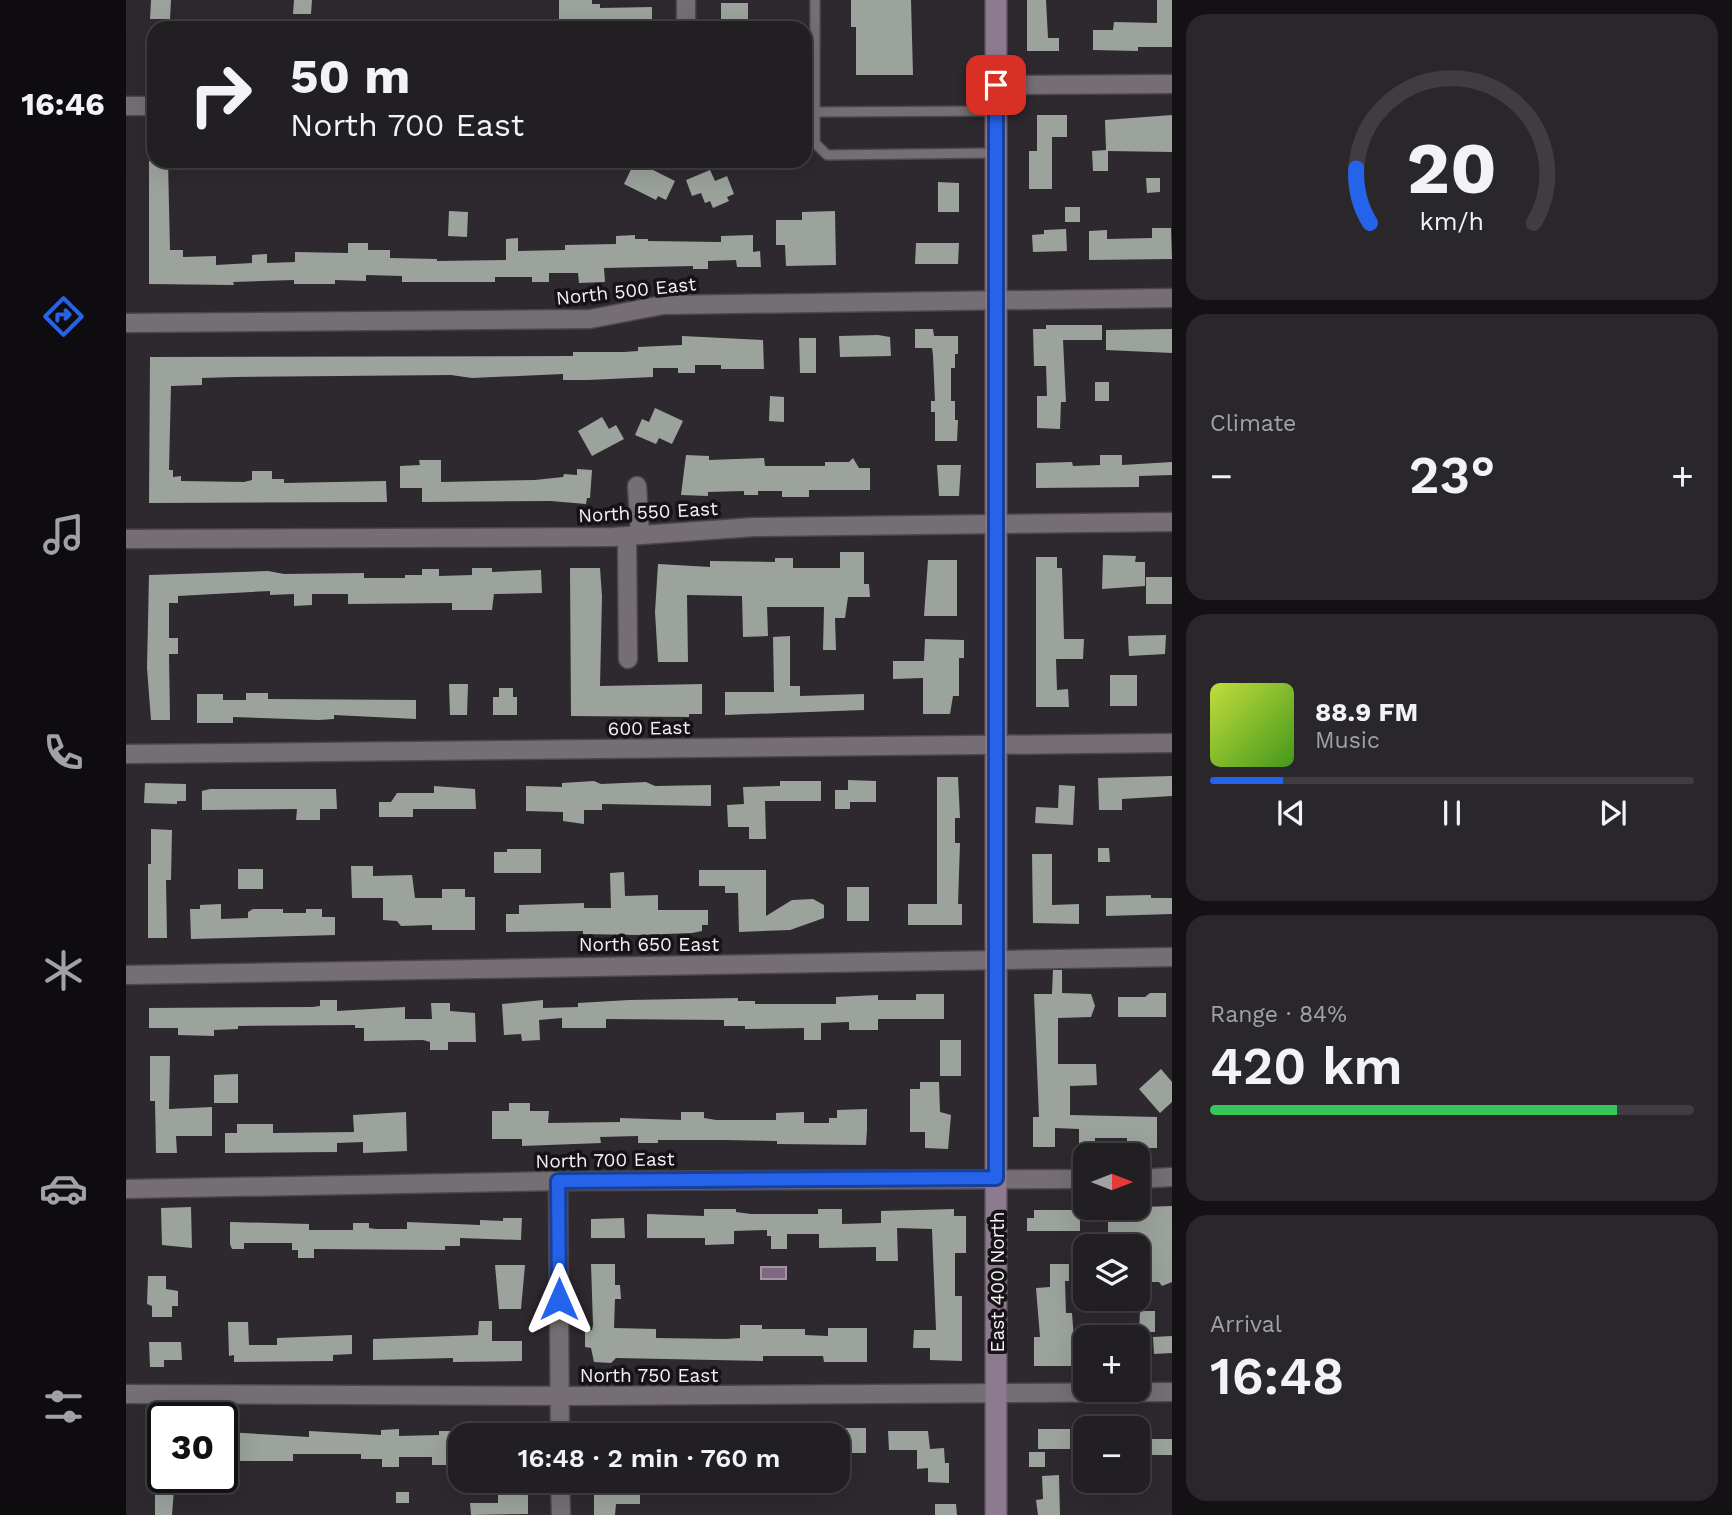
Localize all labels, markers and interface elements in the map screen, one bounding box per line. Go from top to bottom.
text: 50 m [290,47,410,105]
icon: right [175,49,266,140]
pin [966,55,1026,115]
icon: arrive [977,66,1015,104]
text: 16:46 [21,85,105,123]
text: North 700 East [290,106,524,144]
text: 20 [1407,125,1497,211]
text: km/h [1420,207,1484,236]
street label: North 500 East [555,272,697,310]
icon: directions [39,292,88,341]
text: Climate [1210,410,1296,437]
text: 23° [1409,445,1495,506]
text: − [1210,454,1233,498]
text: + [1671,454,1694,498]
street label: North 550 East [578,497,718,527]
icon: music [39,510,88,559]
text: 88.9 FM [1315,697,1418,727]
street label: 600 East [608,716,690,740]
text: Music [1315,727,1380,754]
icon: phone [39,728,88,777]
icon: previous [1272,794,1310,832]
icon: pause [1433,794,1471,832]
icon: next [1594,794,1632,832]
street label: North 650 East [579,933,719,956]
icon: climate [39,946,88,995]
text: Range · 84% [1210,1001,1347,1028]
text: 420 km [1210,1036,1403,1097]
north arrow [1073,1143,1150,1220]
map controls [1073,1143,1150,1493]
street label: North 700 East [535,1147,675,1173]
icon: car [39,1164,88,1213]
street label: East 400 North [986,1211,1009,1353]
button: layers [1073,1234,1150,1311]
position arrow [522,1262,596,1336]
text: Arrival [1210,1311,1282,1338]
button: + [1073,1325,1150,1402]
text: 16:48 [1210,1346,1344,1407]
street label: North 750 East [580,1364,718,1387]
icon: filters [39,1382,88,1431]
speed limit sign: 30 [147,1402,238,1493]
button: − [1073,1416,1150,1493]
text: 16:48 · 2 min · 760 m [518,1443,780,1473]

